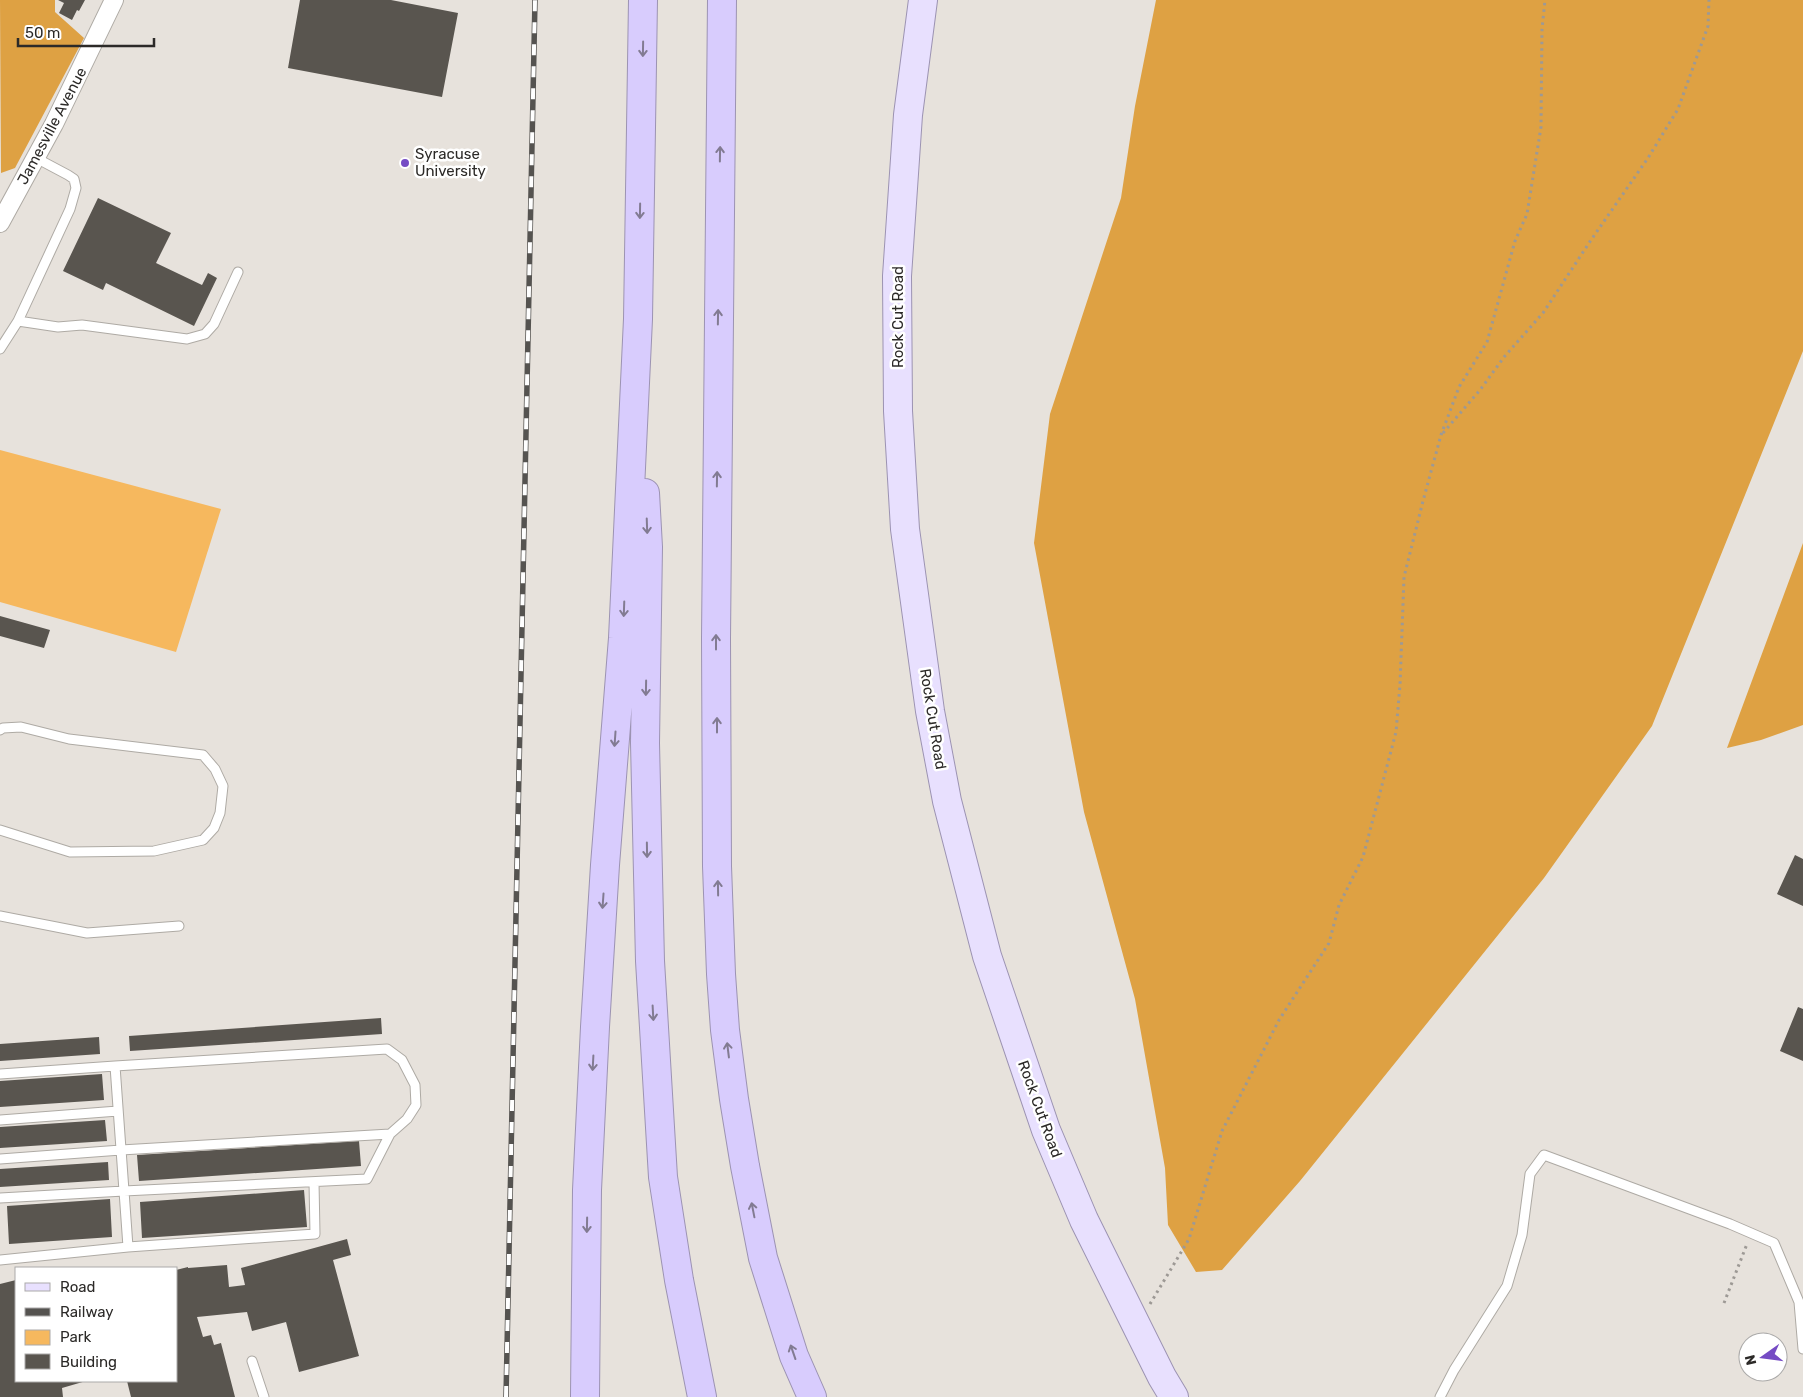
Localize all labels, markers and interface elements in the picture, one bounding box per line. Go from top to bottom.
scale bar [18,15,154,47]
text: 50 m [25,24,60,42]
one-way arrow [638,40,647,56]
street label: Jamesville Avenue [13,64,91,188]
place label: Syracuse University [415,145,486,180]
one-way arrow [715,146,725,162]
marker: Syracuse University [399,157,411,169]
one-way arrow [635,202,645,219]
street label: Rock Cut Road [889,266,907,368]
one-way arrow [714,309,723,325]
one-way arrow [712,471,722,488]
one-way arrow [642,517,651,533]
one-way arrow [620,600,629,616]
one-way arrow [711,634,721,650]
street label: Rock Cut Road [916,667,950,771]
one-way arrow [641,680,651,696]
one-way arrow [712,717,722,734]
one-way arrow [610,730,620,746]
one-way arrow [643,842,652,858]
one-way arrow [713,880,723,896]
one-way arrow [598,892,608,908]
one-way arrow [649,1005,658,1021]
one-way arrow [723,1042,733,1058]
one-way arrow [589,1055,598,1071]
street label: Rock Cut Road [1014,1058,1066,1160]
one-way arrow [748,1203,758,1219]
one-way arrow [582,1217,592,1233]
legend [15,1267,178,1382]
text: Road [60,1278,96,1296]
text: Railway [60,1303,114,1321]
text: Park [60,1328,91,1346]
north arrow [1738,1332,1788,1382]
one-way arrow [788,1345,797,1360]
text: Building [60,1353,117,1371]
text: N [1741,1353,1760,1367]

